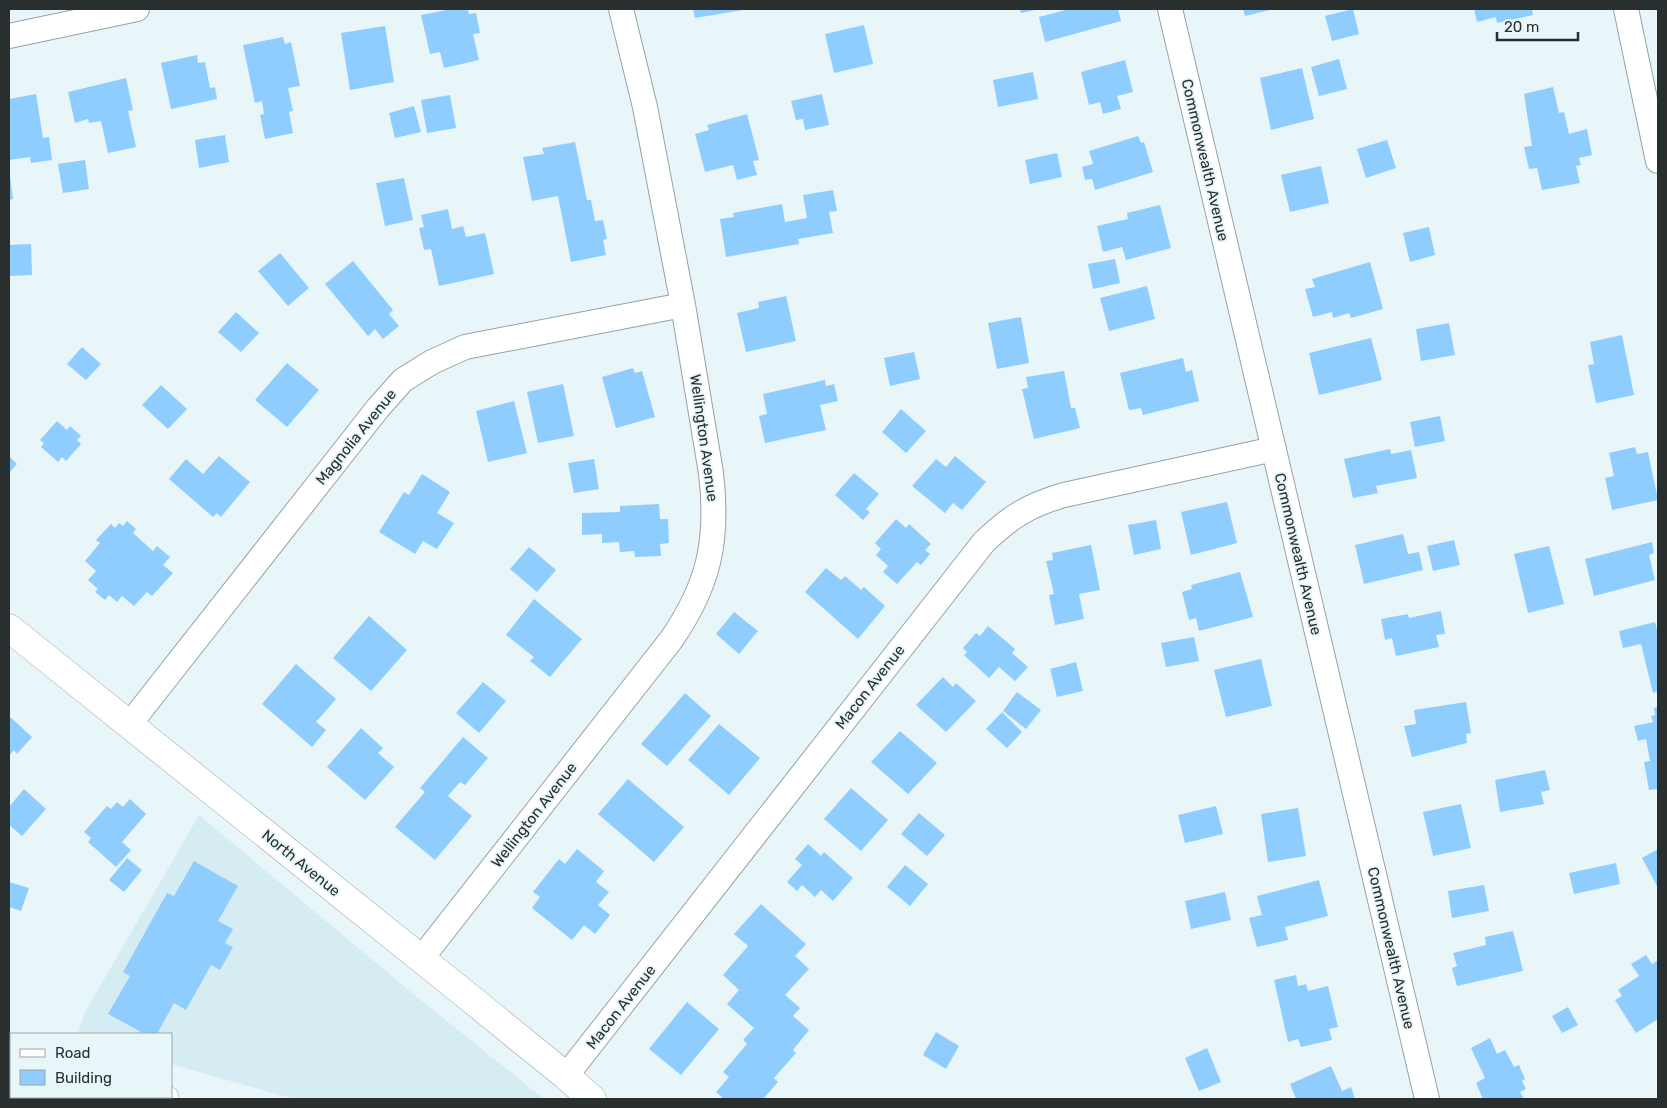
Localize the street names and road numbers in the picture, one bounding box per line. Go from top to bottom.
street label: Commonwealth Avenue [1178,77,1232,243]
street label: Wellington Avenue [686,373,722,503]
street label: Magnolia Avenue [312,385,400,489]
street label: Commonwealth Avenue [1271,471,1325,637]
street label: Macon Avenue [832,641,908,733]
street label: Wellington Avenue [487,759,581,871]
street label: North Avenue [258,826,344,900]
street label: Commonwealth Avenue [1364,865,1418,1031]
street label: Macon Avenue [583,961,659,1053]

